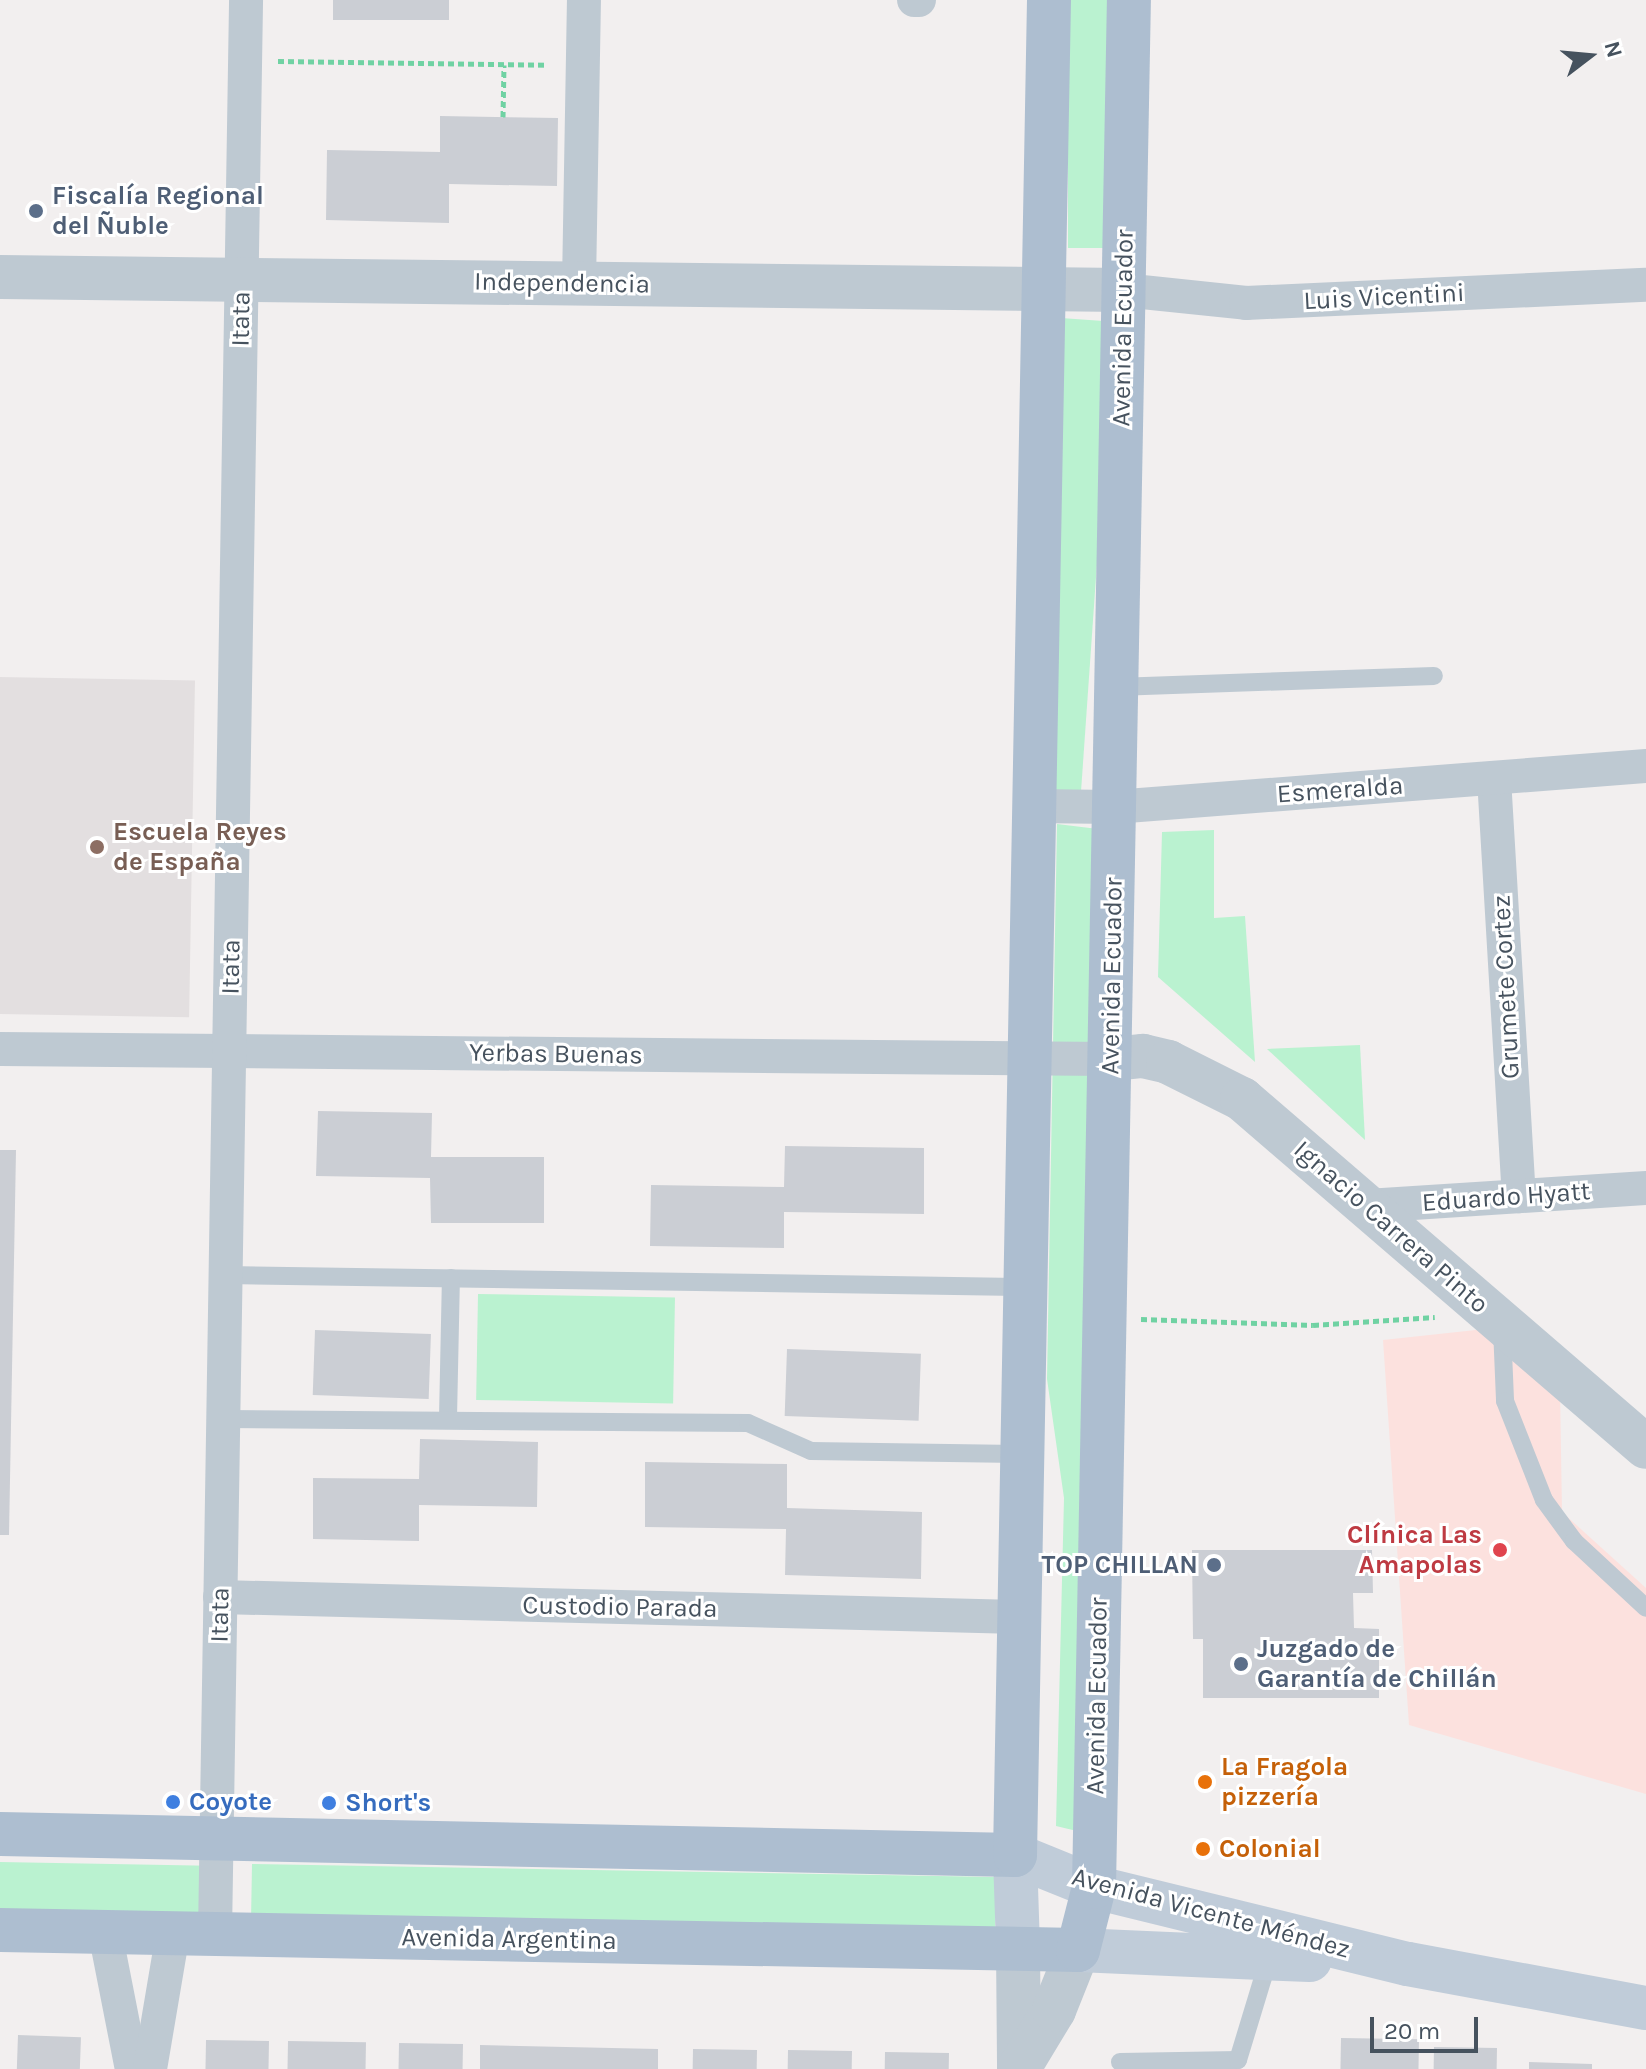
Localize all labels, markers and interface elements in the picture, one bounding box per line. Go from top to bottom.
north arrow [1550,16,1630,96]
text: N [1598,38,1628,61]
place label: Fiscalía Regional del Ñuble [52,180,264,242]
marker: Fiscalía Regional del Ñuble [27,202,45,220]
street label: Avenida Ecuador [1106,229,1140,427]
street label: Independencia [474,266,650,300]
street label: Luis Vicentini [1303,277,1465,317]
street label: Itata [225,291,257,347]
street label: Esmeralda [1276,770,1404,810]
place label: Escuela Reyes de España [113,816,287,878]
marker: Escuela Reyes de España [88,838,106,856]
street label: Avenida Ecuador [1095,877,1129,1075]
street label: Grumete Cortez [1486,894,1526,1080]
street label: Itata [215,939,247,995]
street label: Yerbas Buenas [469,1037,643,1071]
street label: Ignacio Carrera Pinto [1287,1134,1495,1320]
street label: Eduardo Hyatt [1421,1176,1591,1218]
place label: Clínica Las Amapolas [1347,1519,1482,1580]
marker: Clínica Las Amapolas [1489,1539,1511,1561]
place label: TOP CHILLAN [1041,1549,1198,1581]
marker: TOP CHILLAN [1205,1556,1223,1574]
street label: Itata [204,1587,236,1643]
street label: Custodio Parada [522,1590,718,1624]
street label: Avenida Ecuador [1080,1597,1114,1795]
place label: Juzgado de Garantía de Chillán [1257,1633,1497,1694]
marker: Juzgado de Garantía de Chillán [1232,1655,1250,1673]
place label: La Fragola pizzería [1221,1751,1348,1812]
marker: La Fragola pizzería [1196,1773,1214,1791]
place label: Coyote [189,1786,272,1818]
place label: Short's [345,1787,431,1819]
marker: Coyote [164,1793,182,1811]
marker: Short's [320,1794,338,1812]
place label: Colonial [1219,1833,1321,1865]
marker: Colonial [1194,1840,1212,1858]
street label: Avenida Vicente Méndez [1069,1861,1353,1965]
street label: Avenida Argentina [401,1922,617,1956]
scale bar [1374,2001,1482,2051]
text: 20 m [1384,2017,1440,2045]

